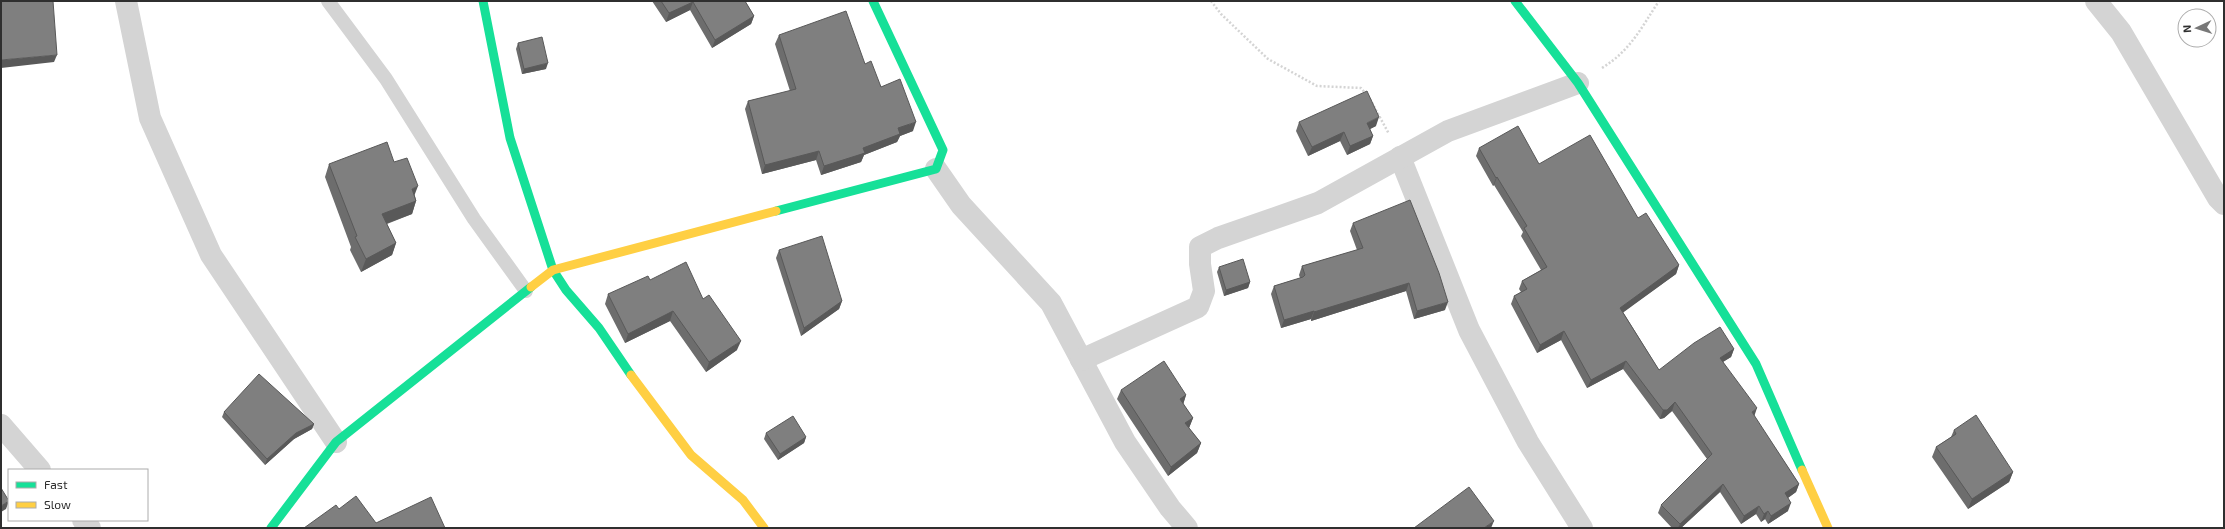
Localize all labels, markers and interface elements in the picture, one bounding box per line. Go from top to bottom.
north arrow [2177,8,2217,48]
text: N [2180,24,2193,33]
legend [8,469,148,521]
text: Fast [44,477,68,491]
text: Slow [44,497,71,511]

